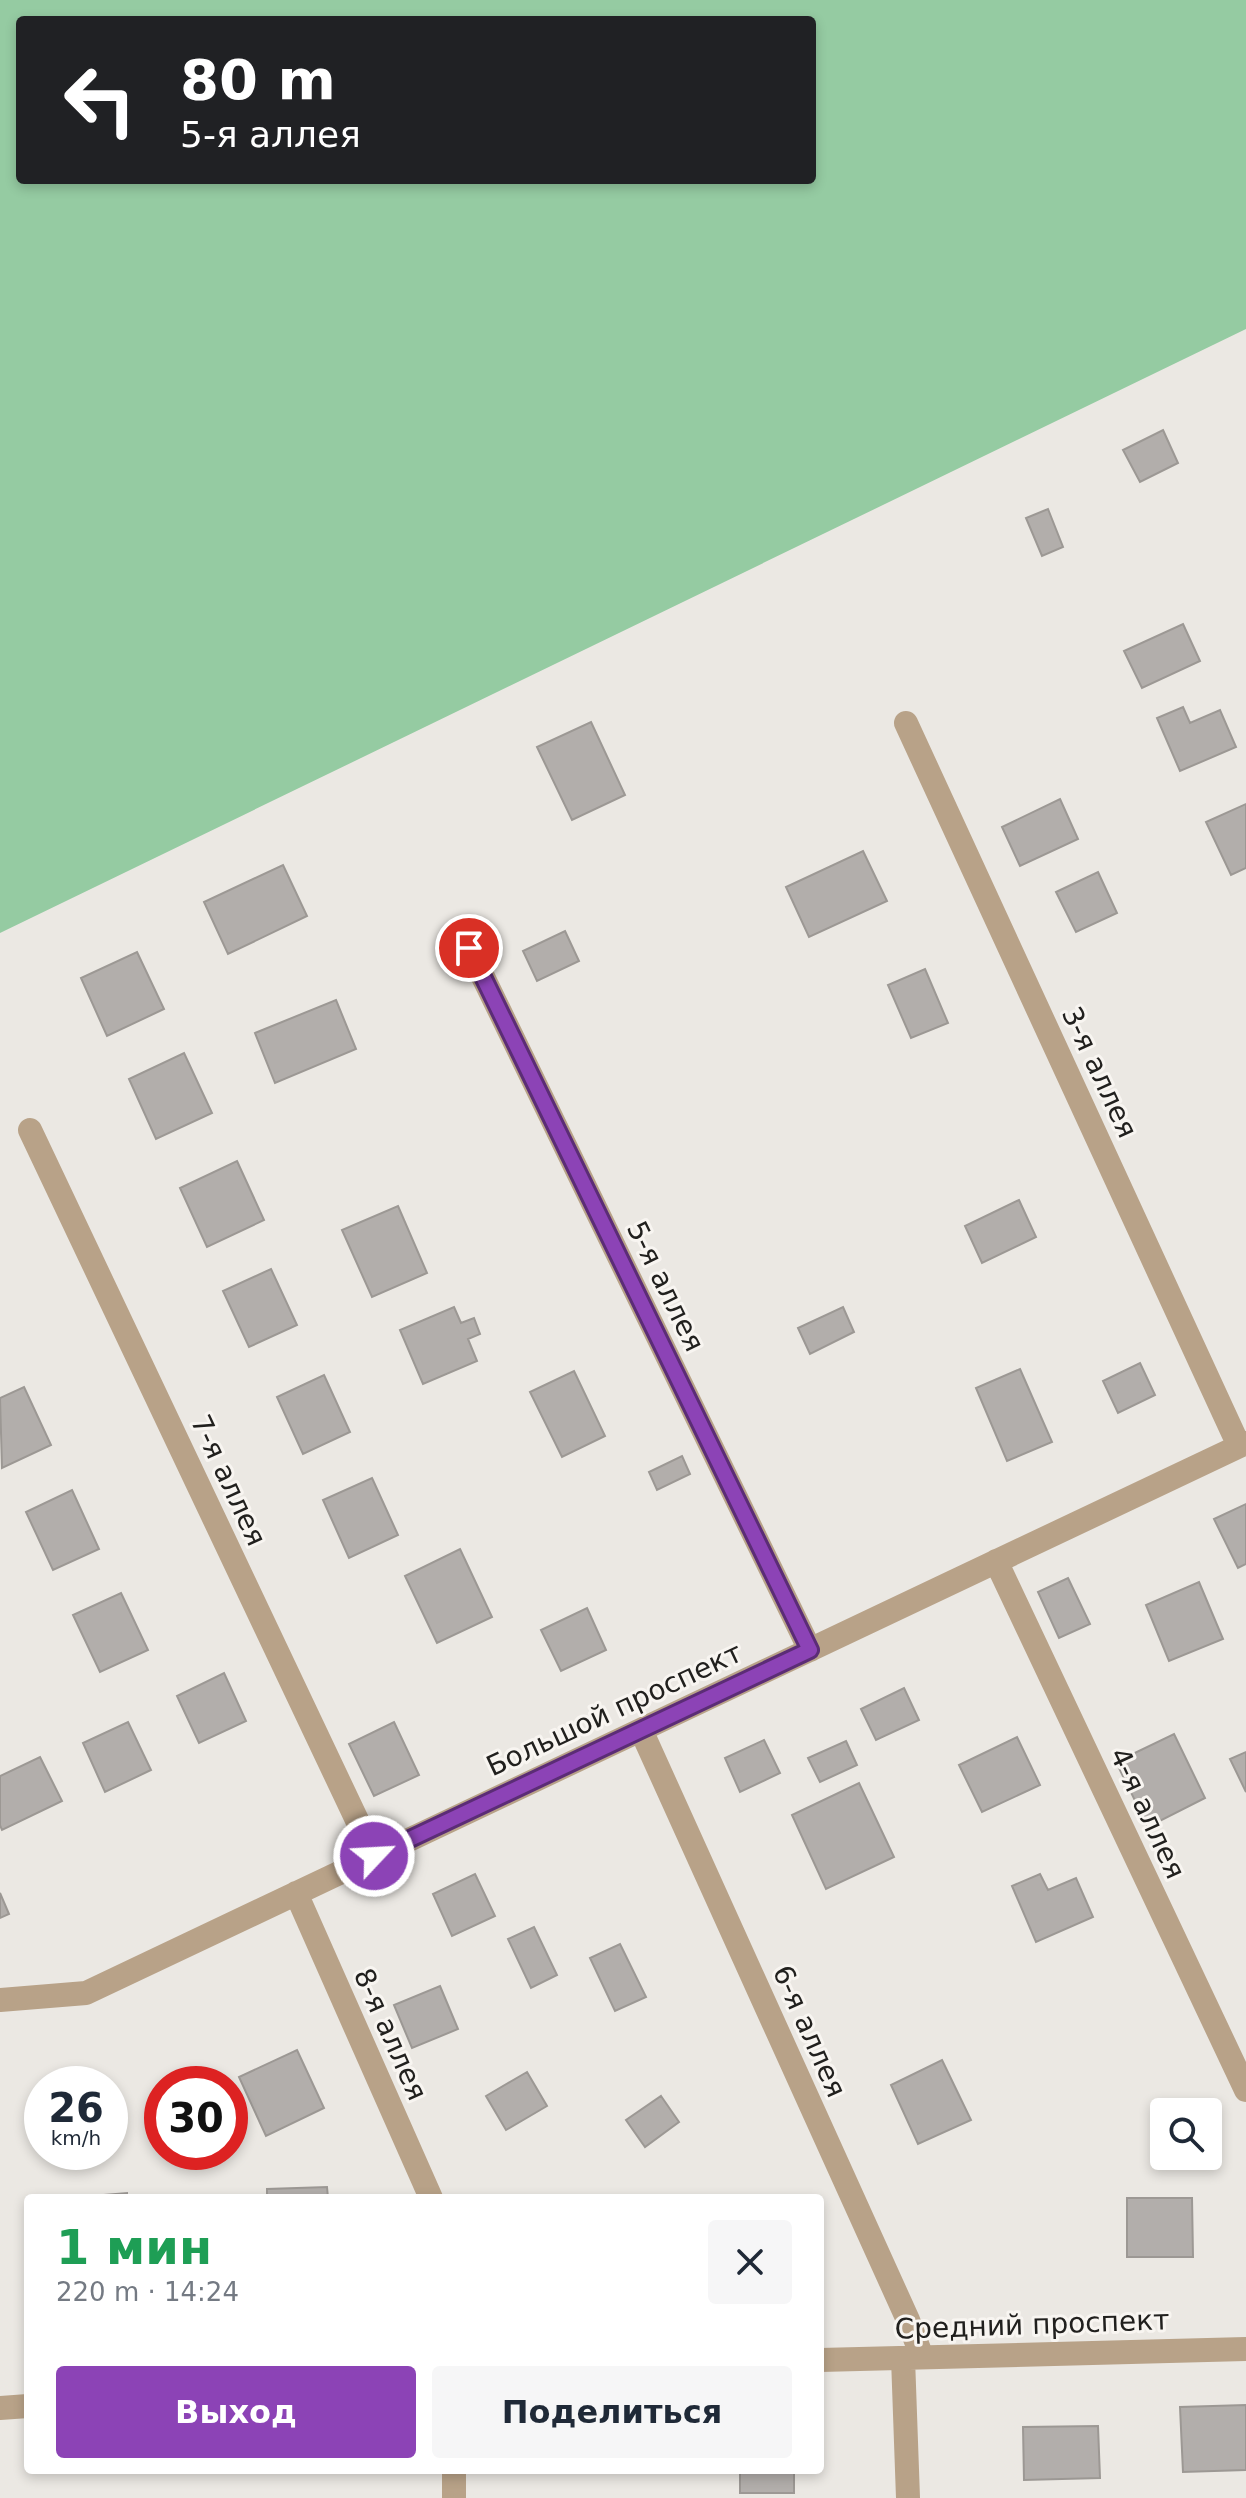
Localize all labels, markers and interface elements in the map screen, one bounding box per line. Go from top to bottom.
text: 80 m [180,47,336,112]
icon: left [48,48,152,152]
text: 5-я аллея [180,114,361,155]
pin [435,914,503,982]
icon: arrive [447,926,491,970]
street label: 3-я аллея [1055,1001,1144,1143]
street label: 5-я аллея [620,1216,711,1357]
street label: 7-я аллея [184,1409,273,1551]
street label: Большой проспект [481,1636,747,1783]
street label: 4-я аллея [1103,1742,1192,1884]
position arrow [332,1814,416,1898]
street label: 6-я аллея [766,1960,853,2102]
street label: 8-я аллея [347,1963,434,2105]
speed limit sign: 30 [144,2066,248,2170]
text: 26 [48,2085,104,2131]
map controls [1150,2098,1222,2170]
button: search [1150,2098,1222,2170]
text: km/h [51,2126,101,2150]
text: 1 мин [56,2219,212,2275]
button: close [708,2220,792,2304]
text: 220 m · 14:24 [56,2277,239,2307]
street label: Средний проспект [894,2303,1170,2346]
button: Выход [56,2366,416,2458]
button: Поделиться [432,2366,792,2458]

